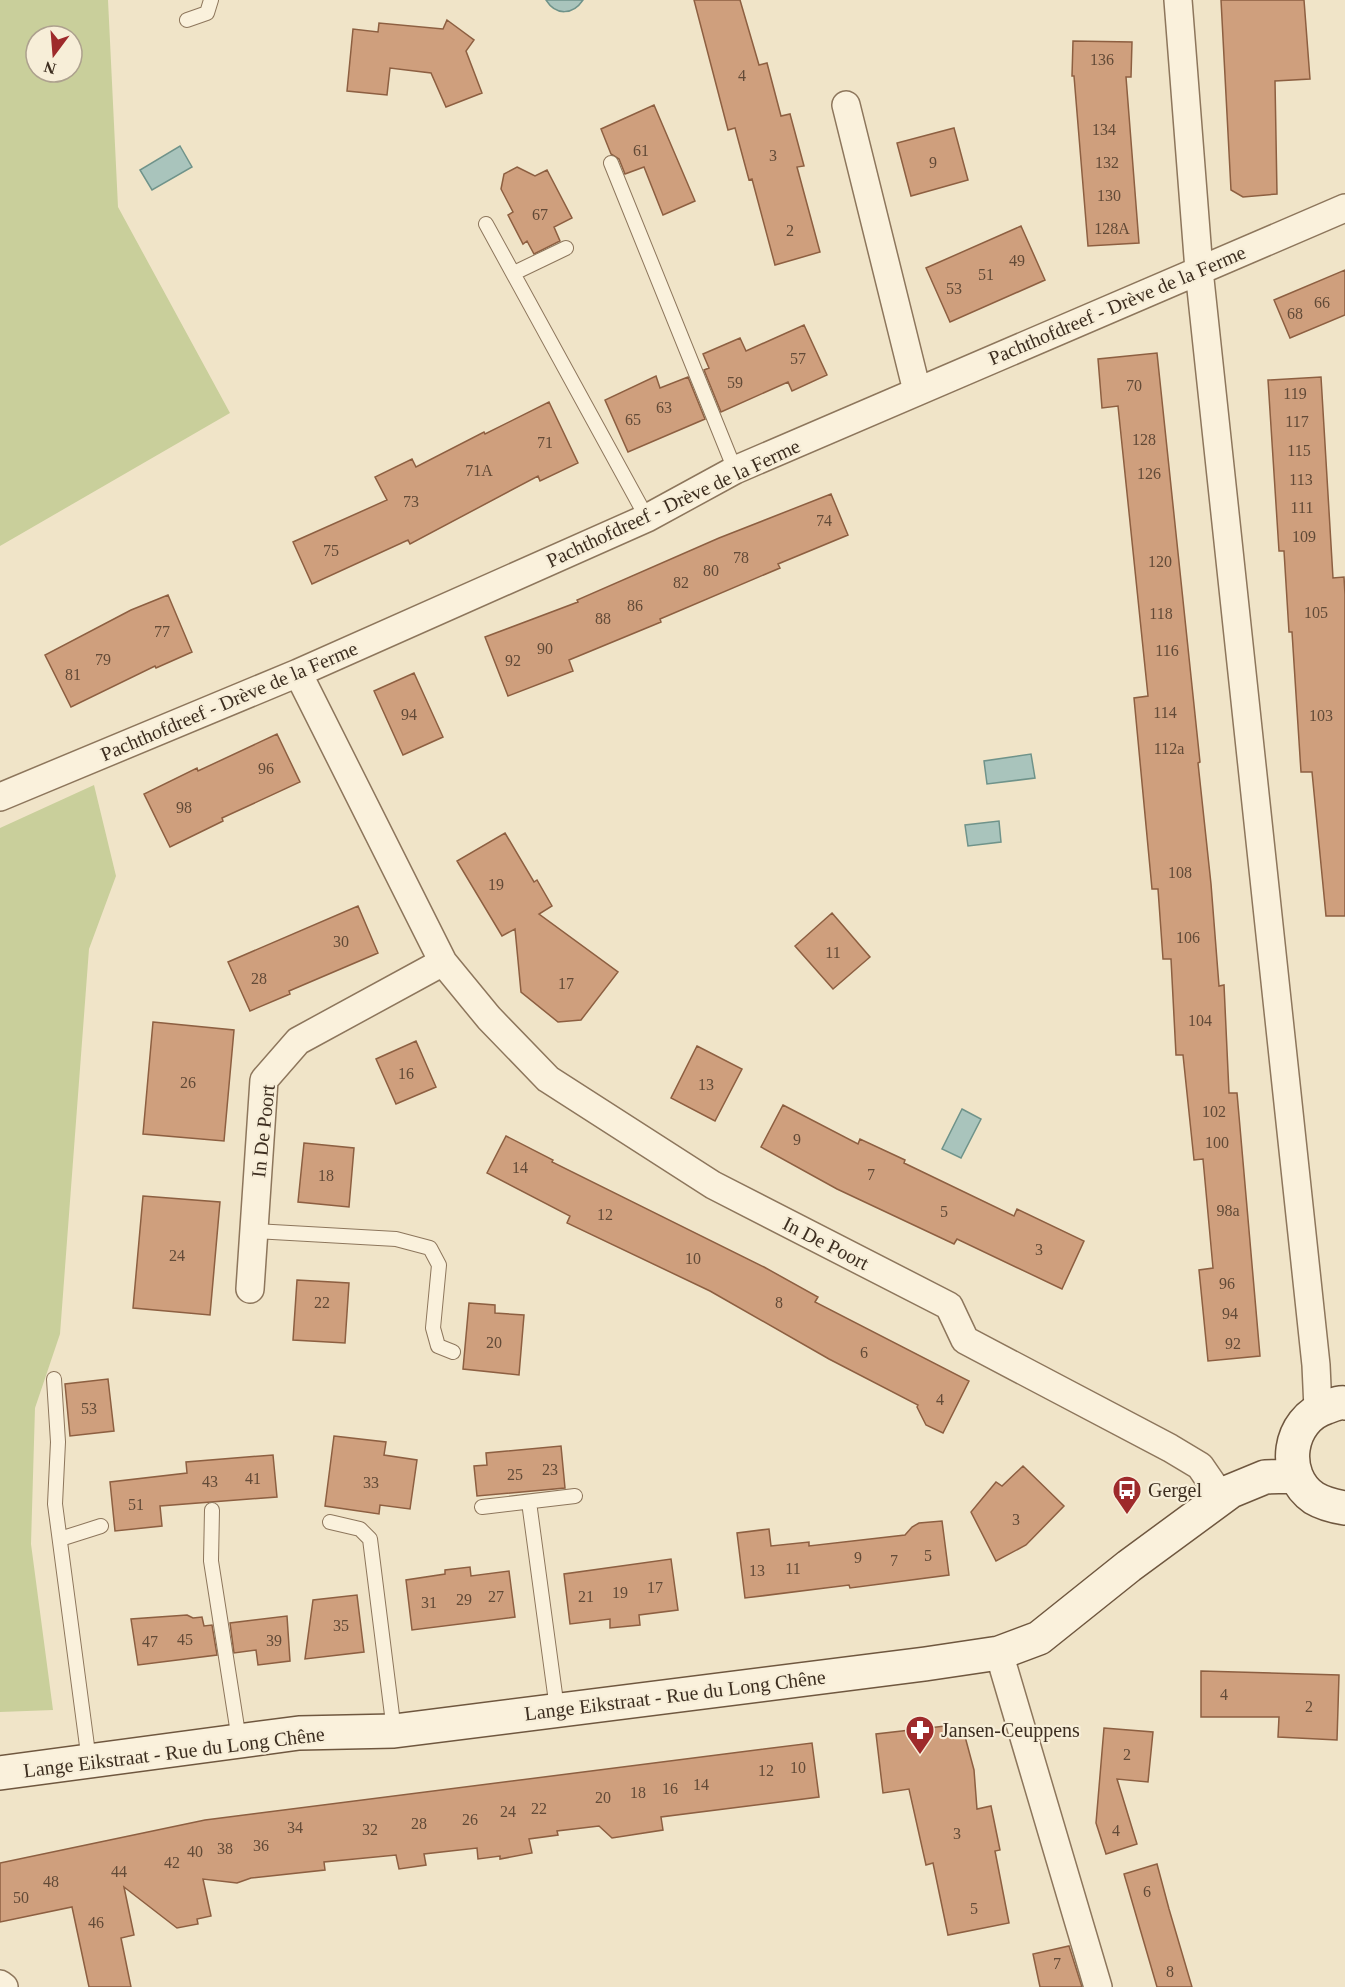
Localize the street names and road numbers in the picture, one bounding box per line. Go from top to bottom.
street label: Pachthofdreef - Drève de la Ferme [985,241,1249,369]
street label: Pachthofdreef - Drève de la Ferme [543,434,803,572]
street label: Pachthofdreef - Drève de la Ferme [97,637,361,765]
street label: In De Poort [247,1083,279,1179]
street label: In De Poort [779,1212,873,1274]
street label: Lange Eikstraat - Rue du Long Chêne [523,1666,827,1725]
street label: Lange Eikstraat - Rue du Long Chêne [22,1723,326,1782]

